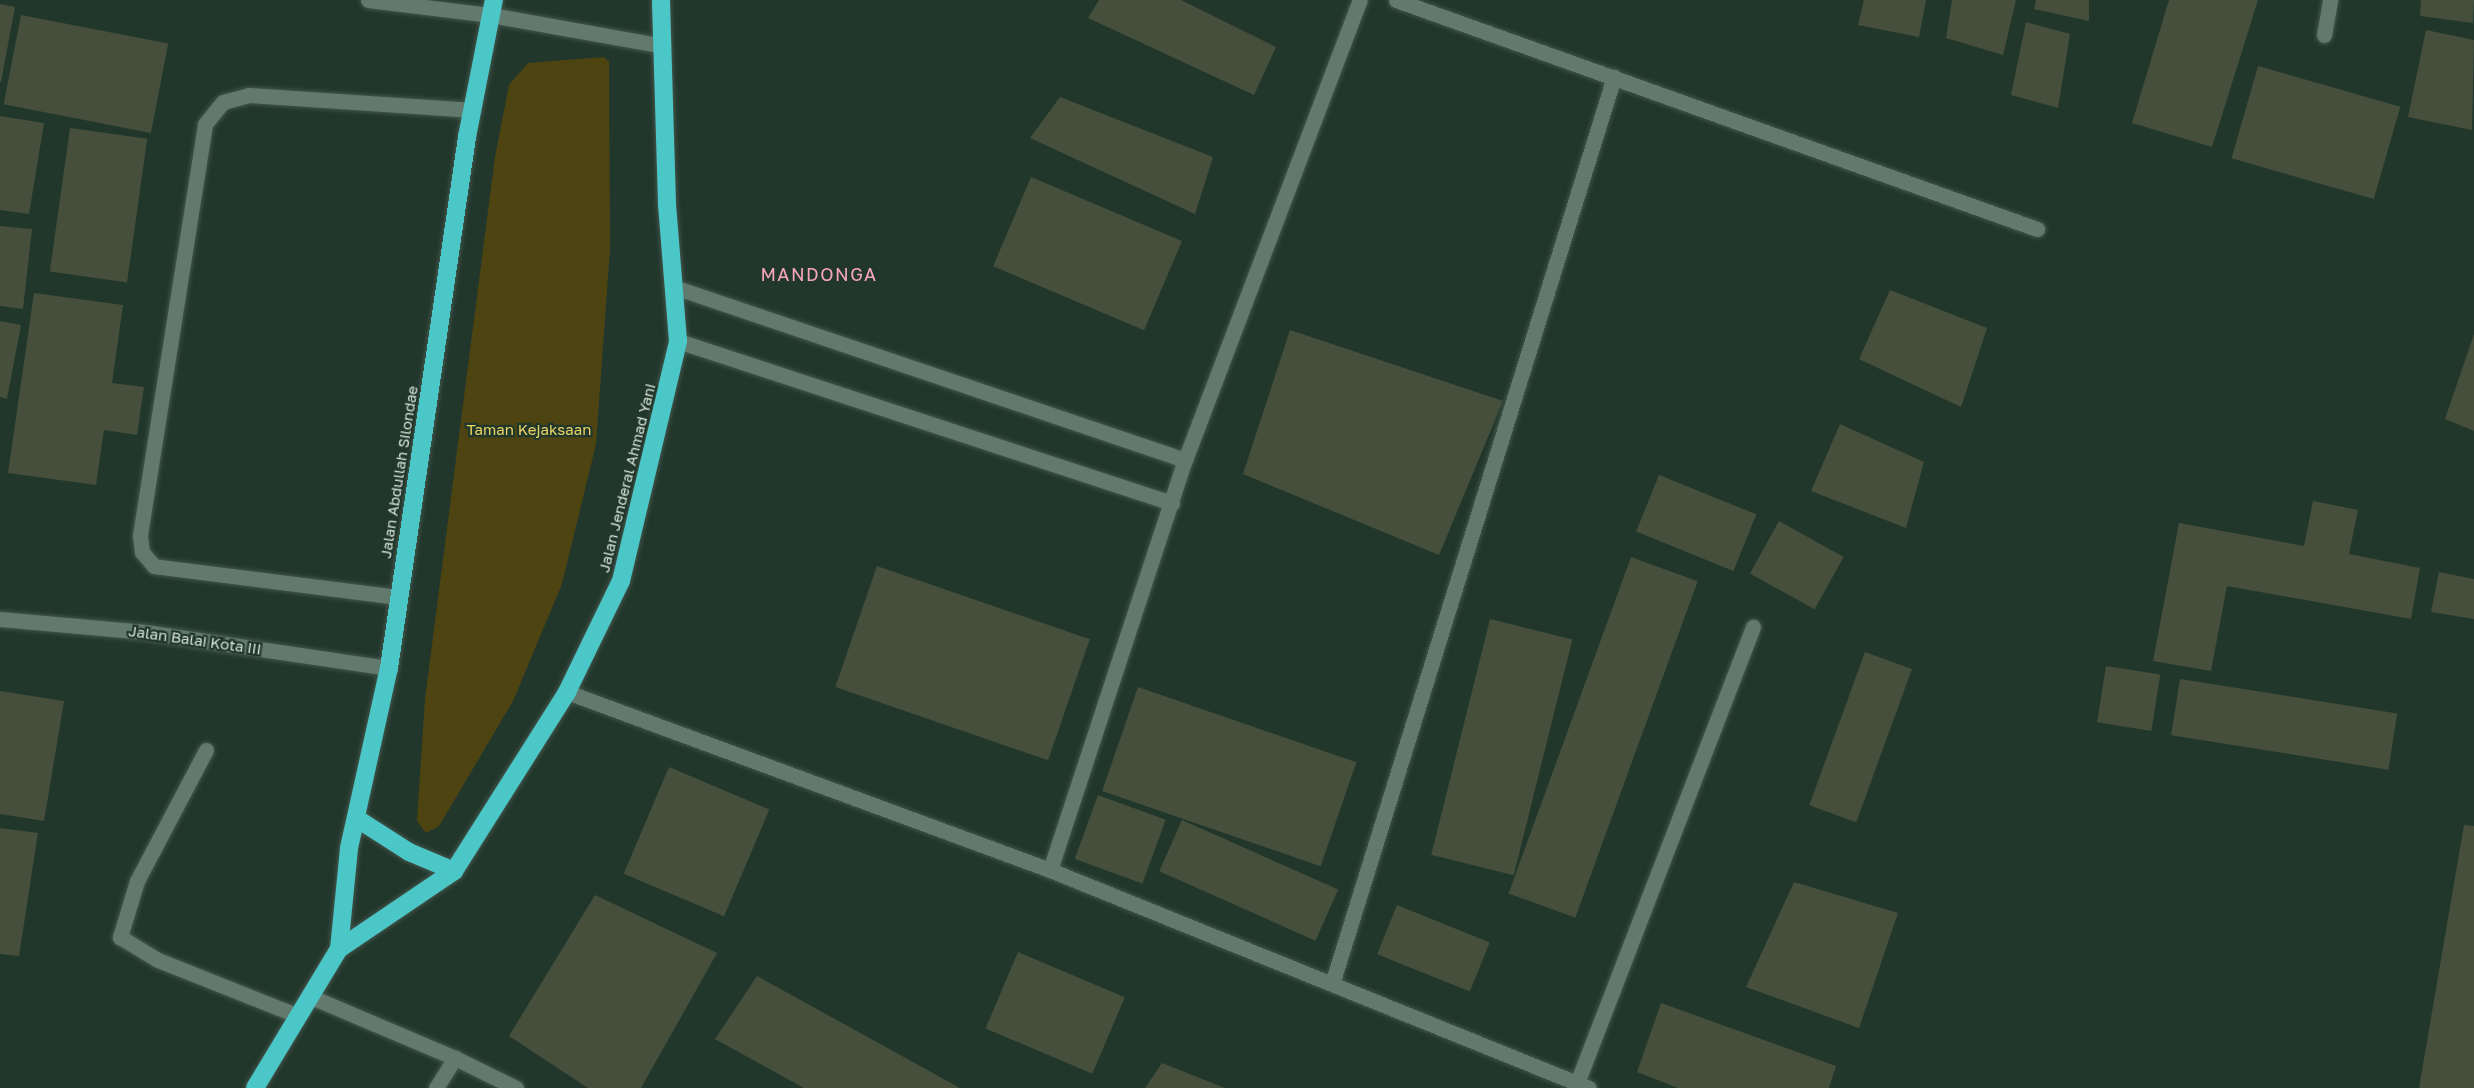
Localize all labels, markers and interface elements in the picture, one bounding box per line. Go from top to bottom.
district label: MANDONGA [760,263,878,285]
street label: Jalan Jenderal Ahmad Yani [595,382,659,574]
street label: Jalan Abdullah Silondae [376,384,422,560]
park label: Taman Kejaksaan [467,421,591,439]
street label: Jalan Balai Kota III [127,622,263,658]

